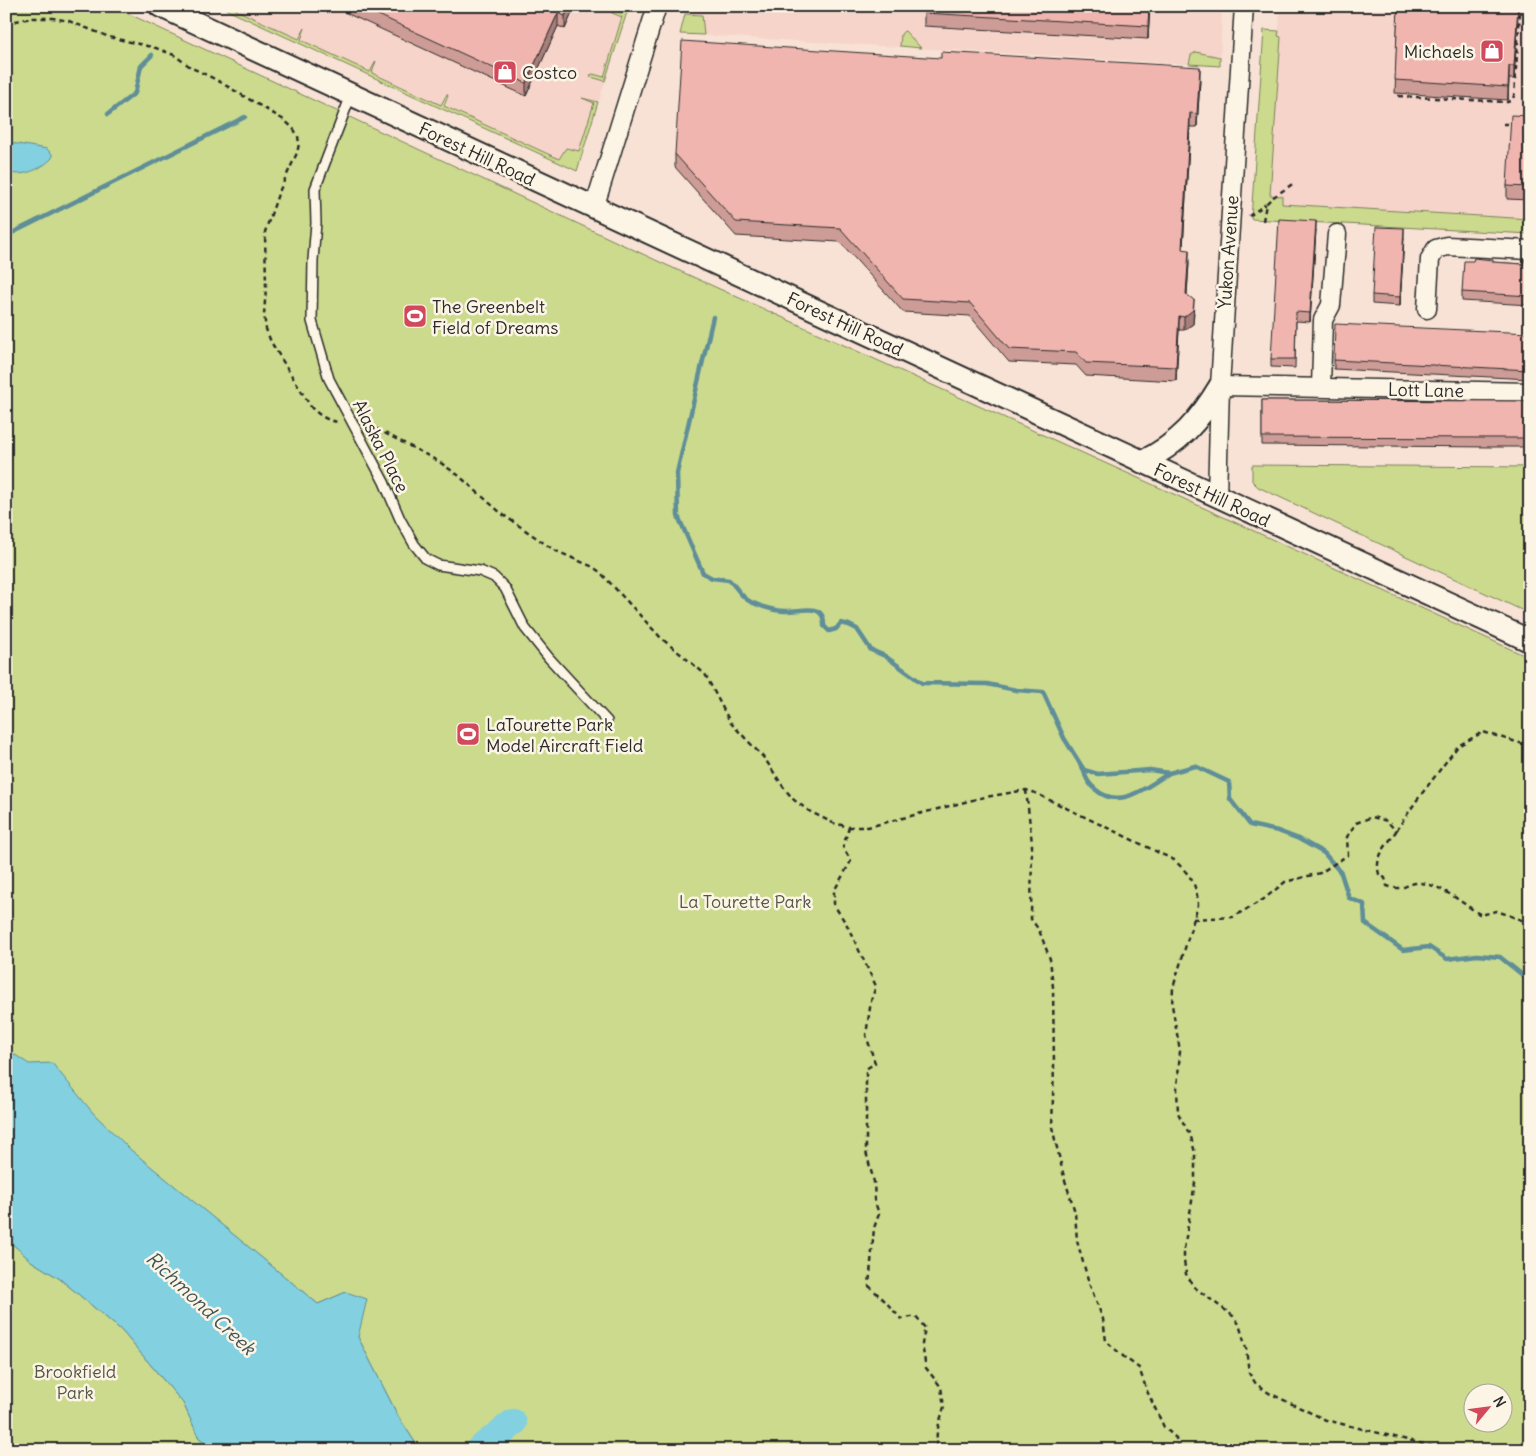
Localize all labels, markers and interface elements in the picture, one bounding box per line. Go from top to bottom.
shop icon: Michaels [1479,38,1505,64]
place label: Michaels [1404,40,1474,63]
shop icon: Costco [492,59,518,85]
place label: Costco [522,61,577,84]
street label: Forest Hill Road [415,117,539,191]
street label: Yukon Avenue [1213,194,1243,310]
street label: Forest Hill Road [783,287,907,361]
place label: The Greenbelt Field of Dreams [432,295,559,339]
sports icon: The Greenbelt Field of Dreams [402,303,428,329]
street label: Lott Lane [1388,378,1464,402]
street label: Alaska Place [348,396,414,496]
street label: Forest Hill Road [1150,458,1274,532]
place label: LaTourette Park Model Aircraft Field [486,713,644,757]
sports icon: LaTourette Park Model Aircraft Field [455,721,481,747]
park label: La Tourette Park [679,890,811,913]
water label: Richmond Creek [141,1246,262,1361]
park label: Brookfield Park [34,1360,117,1404]
north arrow [1464,1384,1514,1434]
text: N [1489,1393,1510,1410]

